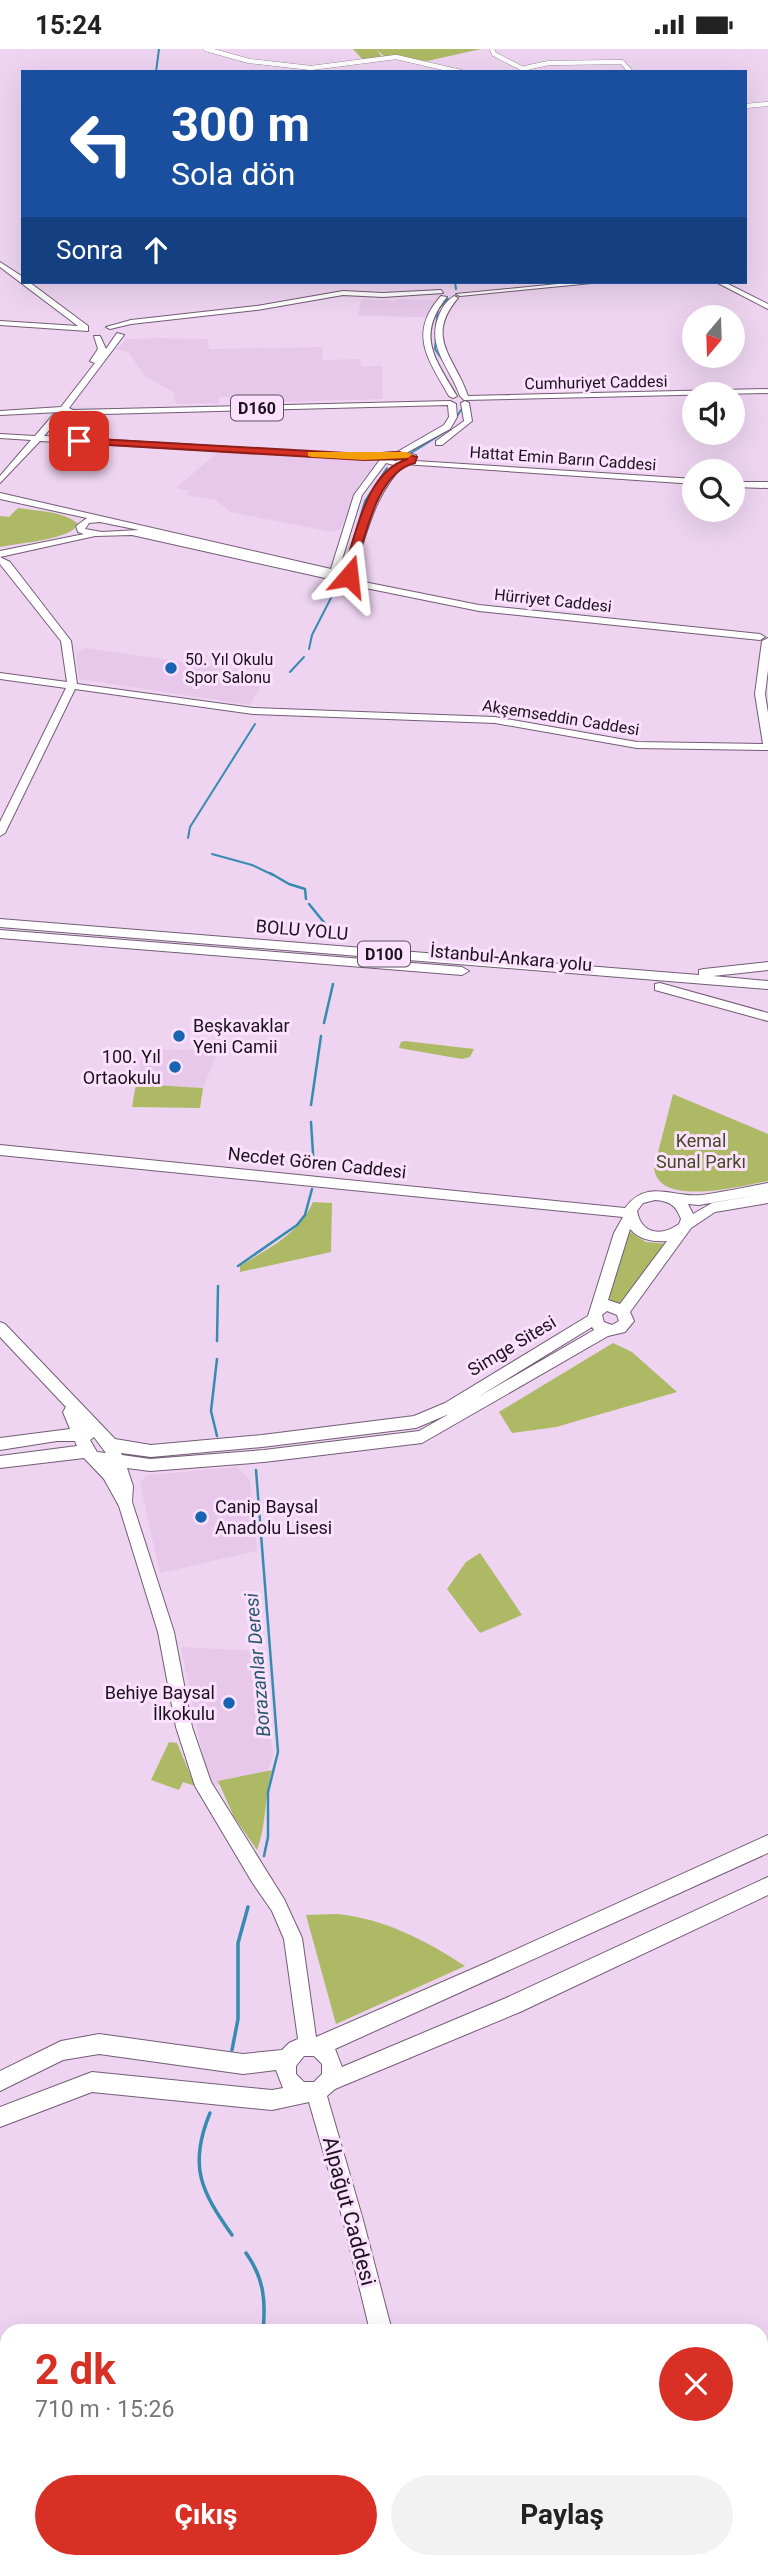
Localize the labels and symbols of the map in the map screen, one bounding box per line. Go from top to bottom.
north arrow [682,305,746,367]
street label: Cumhuriyet Caddesi [524,372,668,393]
road number: D160 [231,395,283,421]
pin [49,411,109,471]
street label: Hattat Emin Barın Caddesi [469,443,657,474]
position arrow [312,539,386,613]
street label: Hürriyet Caddesi [493,585,613,616]
place label: 50. Yıl Okulu Spor Salonu [185,650,273,687]
marker: 50. Yıl Okulu Spor Salonu [163,660,179,676]
street label: Akşemseddin Caddesi [481,696,641,739]
street label: BOLU YOLU [255,915,349,944]
street label: İstanbul-Ankara yolu [429,940,593,975]
road number: D100 [358,941,410,966]
place label: Beşkavaklar Yeni Camii [193,1015,290,1057]
marker: Beşkavaklar Yeni Camii [171,1028,187,1044]
place label: 100. Yıl Ortaokulu [83,1046,161,1088]
marker: 100. Yıl Ortaokulu [167,1059,183,1075]
park label: Kemal Sunal Parkı [656,1130,746,1172]
street label: Necdet Gören Caddesi [227,1143,407,1182]
street label: Simge Sitesi [464,1311,560,1380]
place label: Canip Baysal Anadolu Lisesi [215,1496,332,1538]
marker: Canip Baysal Anadolu Lisesi [193,1509,209,1525]
water label: Borazanlar Deresi [240,1592,275,1738]
place label: Behiye Baysal İlkokulu [105,1682,215,1724]
marker: Behiye Baysal İlkokulu [221,1695,237,1711]
street label: Alpağut Caddesi [318,2134,380,2288]

